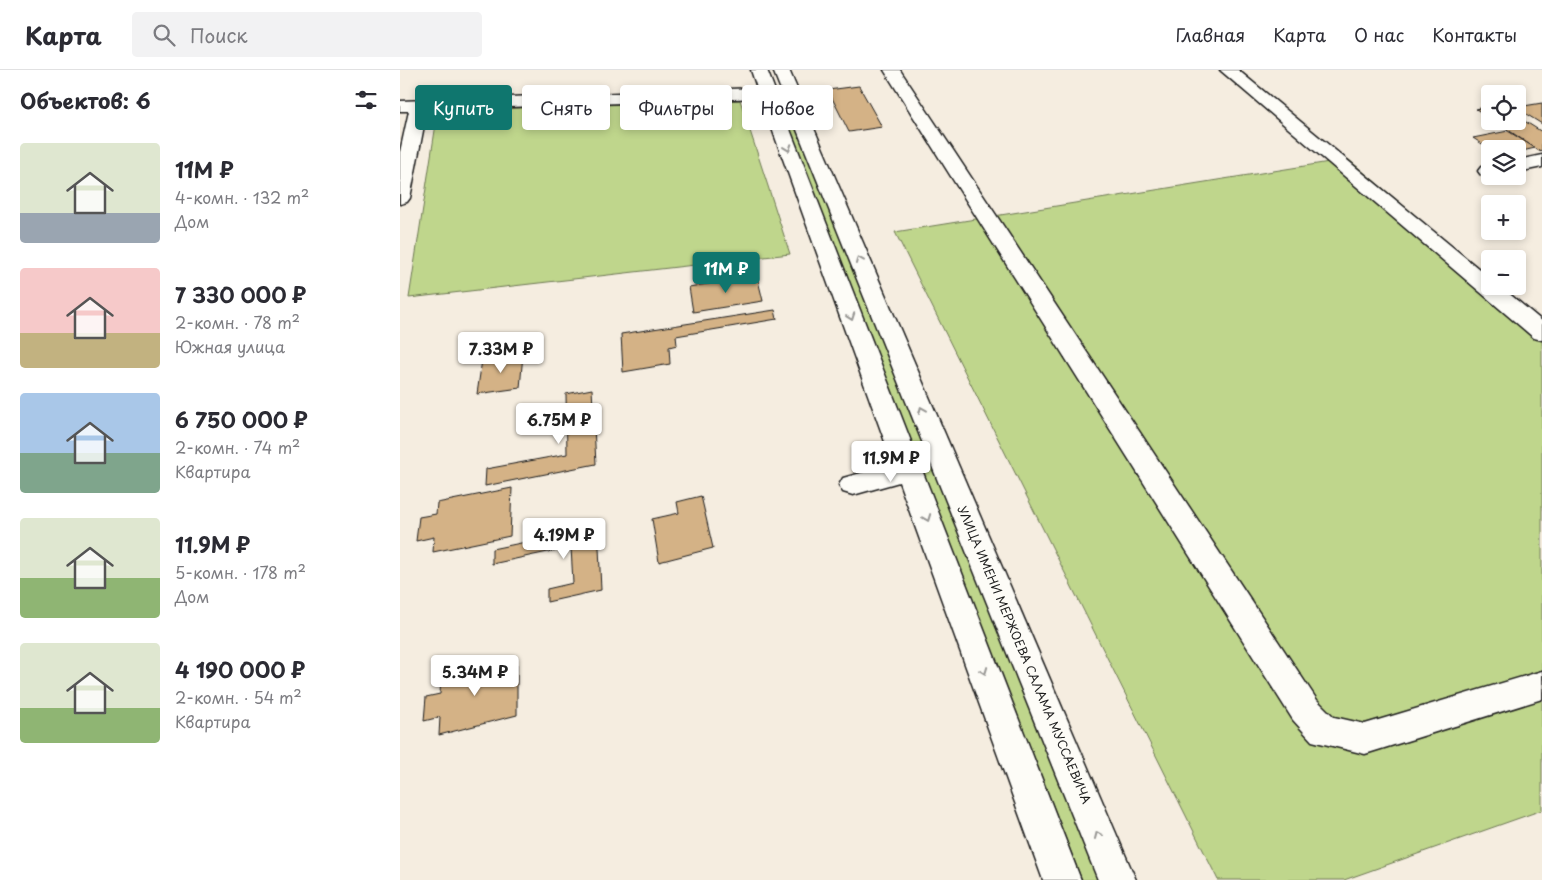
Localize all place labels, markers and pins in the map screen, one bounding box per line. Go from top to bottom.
pin: 11M ₽ [691,252,761,294]
pin: 7.33M ₽ [455,332,547,374]
pin: 6.75M ₽ [513,402,605,445]
pin: 11.9M ₽ [845,440,937,483]
pin: 4.19M ₽ [518,518,610,560]
pin: 5.34M ₽ [429,654,521,697]

